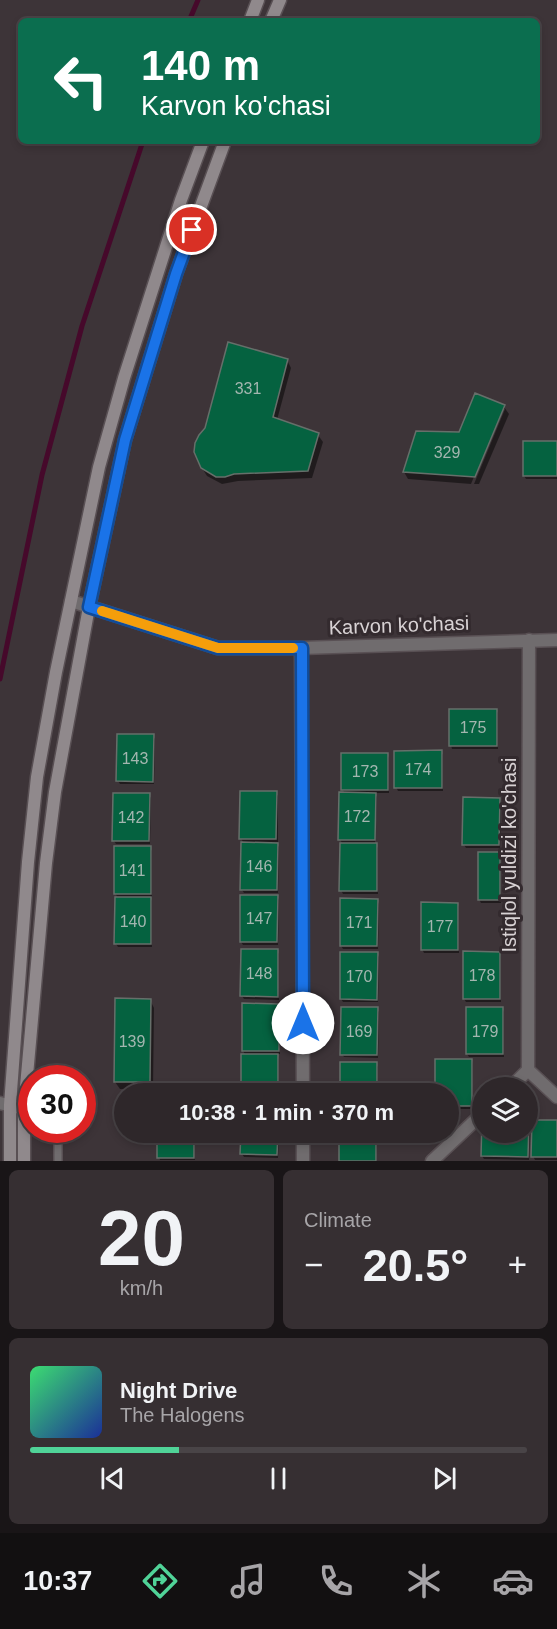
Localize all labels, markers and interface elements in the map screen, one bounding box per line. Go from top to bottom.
icon: left [42,42,120,120]
text: 140 m [141,42,260,89]
text: Karvon ko'chasi [141,91,331,121]
pin [166,204,217,255]
icon: arrive [175,213,208,246]
house number: 331 [235,380,261,397]
house number: 329 [434,444,460,461]
street label: Karvon ko'chasi [328,612,470,638]
house number: 175 [460,719,486,736]
house number: 143 [122,750,148,767]
street label: Istiqlol yuldizi ko'chasi [498,757,520,953]
house number: 174 [405,761,431,778]
house number: 173 [352,763,378,780]
house number: 172 [344,808,370,825]
house number: 142 [118,809,144,826]
house number: 146 [246,858,272,875]
house number: 141 [119,862,145,879]
house number: 147 [246,910,272,927]
house number: 140 [120,913,146,930]
house number: 171 [346,914,372,931]
house number: 177 [427,918,453,935]
house number: 148 [246,965,272,982]
house number: 178 [469,967,495,984]
house number: 170 [346,968,372,985]
position arrow [271,991,335,1055]
house number: 169 [346,1023,372,1040]
house number: 179 [472,1023,498,1040]
house number: 139 [119,1033,145,1050]
speed limit sign: 30 [18,1065,96,1143]
map controls [472,1077,538,1143]
button: layers [472,1077,538,1143]
text: 10:38 · 1 min · 370 m [179,1100,394,1125]
text: 20 [98,1194,185,1282]
text: Climate [304,1209,372,1231]
text: 20.5° [363,1240,468,1291]
text: − [304,1246,323,1283]
text: + [508,1246,527,1283]
text: km/h [120,1277,163,1299]
text: Night Drive [120,1378,237,1403]
text: The Halogens [120,1404,245,1426]
icon: previous [96,1462,129,1495]
icon: pause [262,1462,295,1495]
icon: next [428,1462,461,1495]
icon: directions [139,1560,181,1602]
icon: music [227,1560,269,1602]
icon: phone [315,1560,357,1602]
icon: climate [403,1560,445,1602]
icon: car [492,1560,534,1602]
text: 10:37 [23,1566,92,1596]

